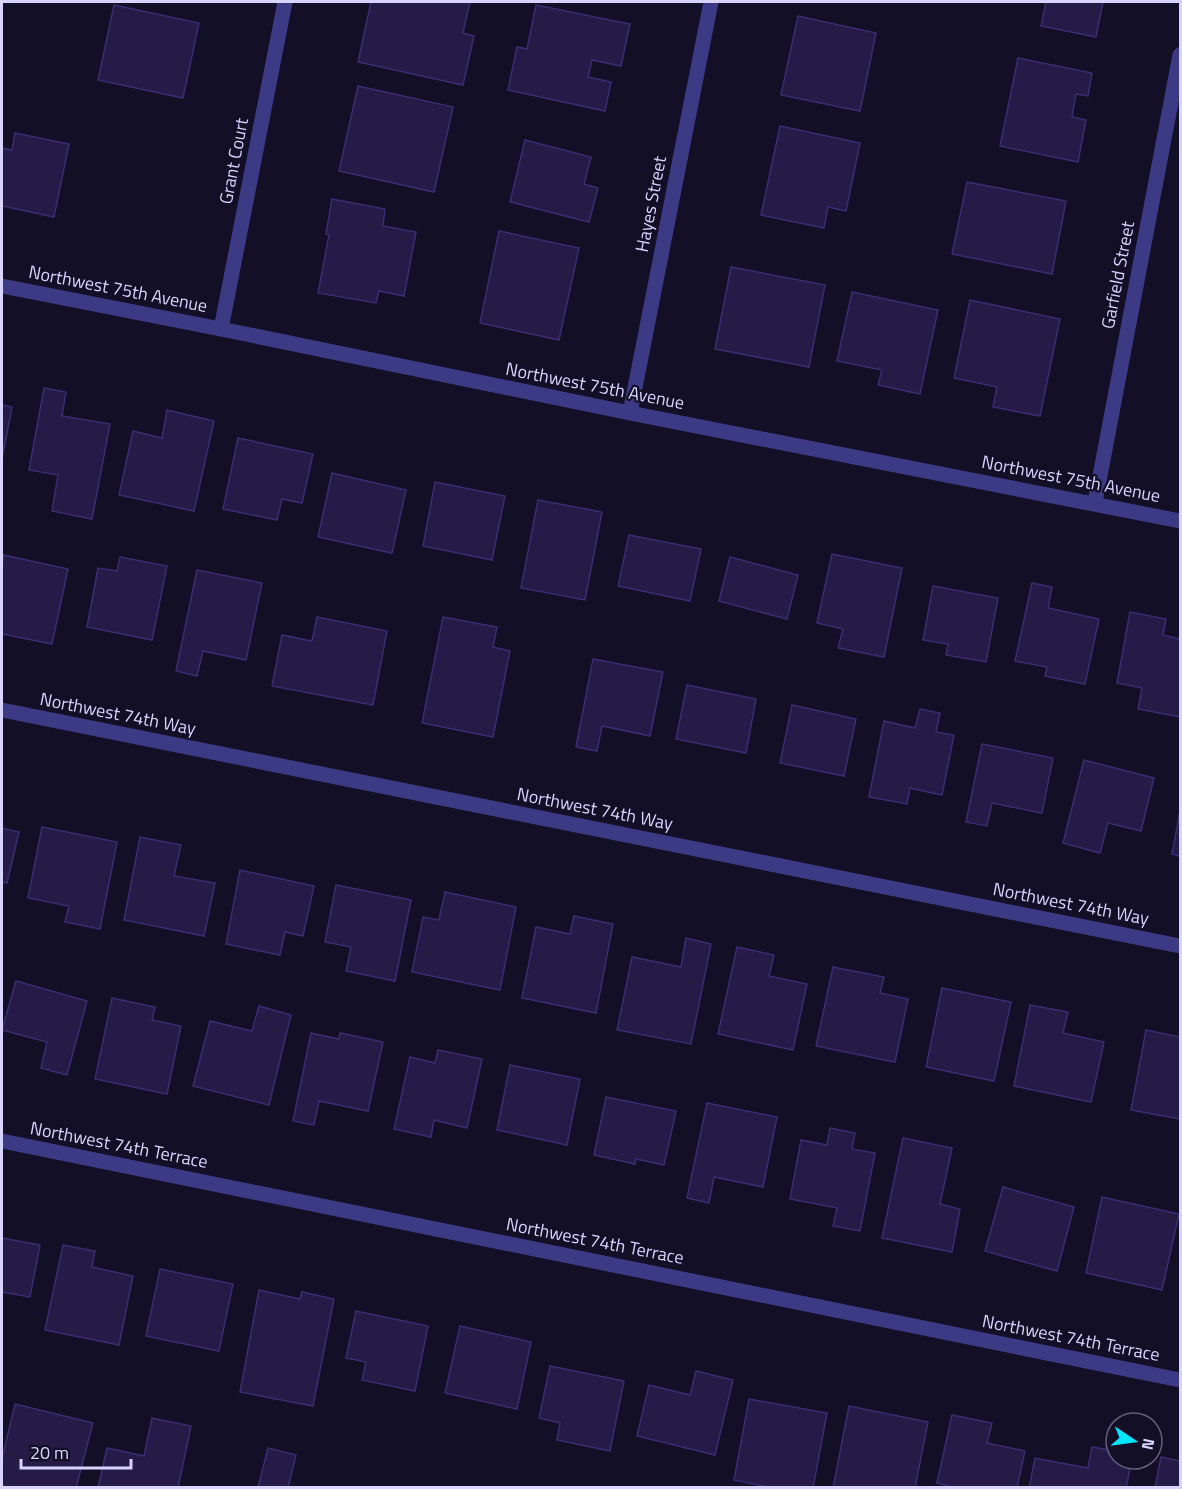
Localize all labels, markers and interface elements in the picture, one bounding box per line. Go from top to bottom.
street label: Grant Court [212,115,255,206]
street label: Hayes Street [628,153,673,254]
street label: Garfield Street [1094,218,1141,331]
street label: Northwest 75th Avenue [26,258,210,319]
street label: Northwest 75th Avenue [503,355,687,416]
street label: Northwest 75th Avenue [979,448,1163,509]
street label: Northwest 74th Way [38,685,199,742]
street label: Northwest 74th Way [515,780,676,837]
street label: Northwest 74th Way [991,875,1152,932]
street label: Northwest 74th Terrace [28,1114,210,1175]
street label: Northwest 74th Terrace [504,1210,686,1271]
street label: Northwest 74th Terrace [980,1307,1162,1368]
north arrow [1104,1411,1164,1471]
scale bar [21,1432,130,1470]
text: N [1136,1436,1162,1452]
text: 20 m [30,1439,69,1466]

